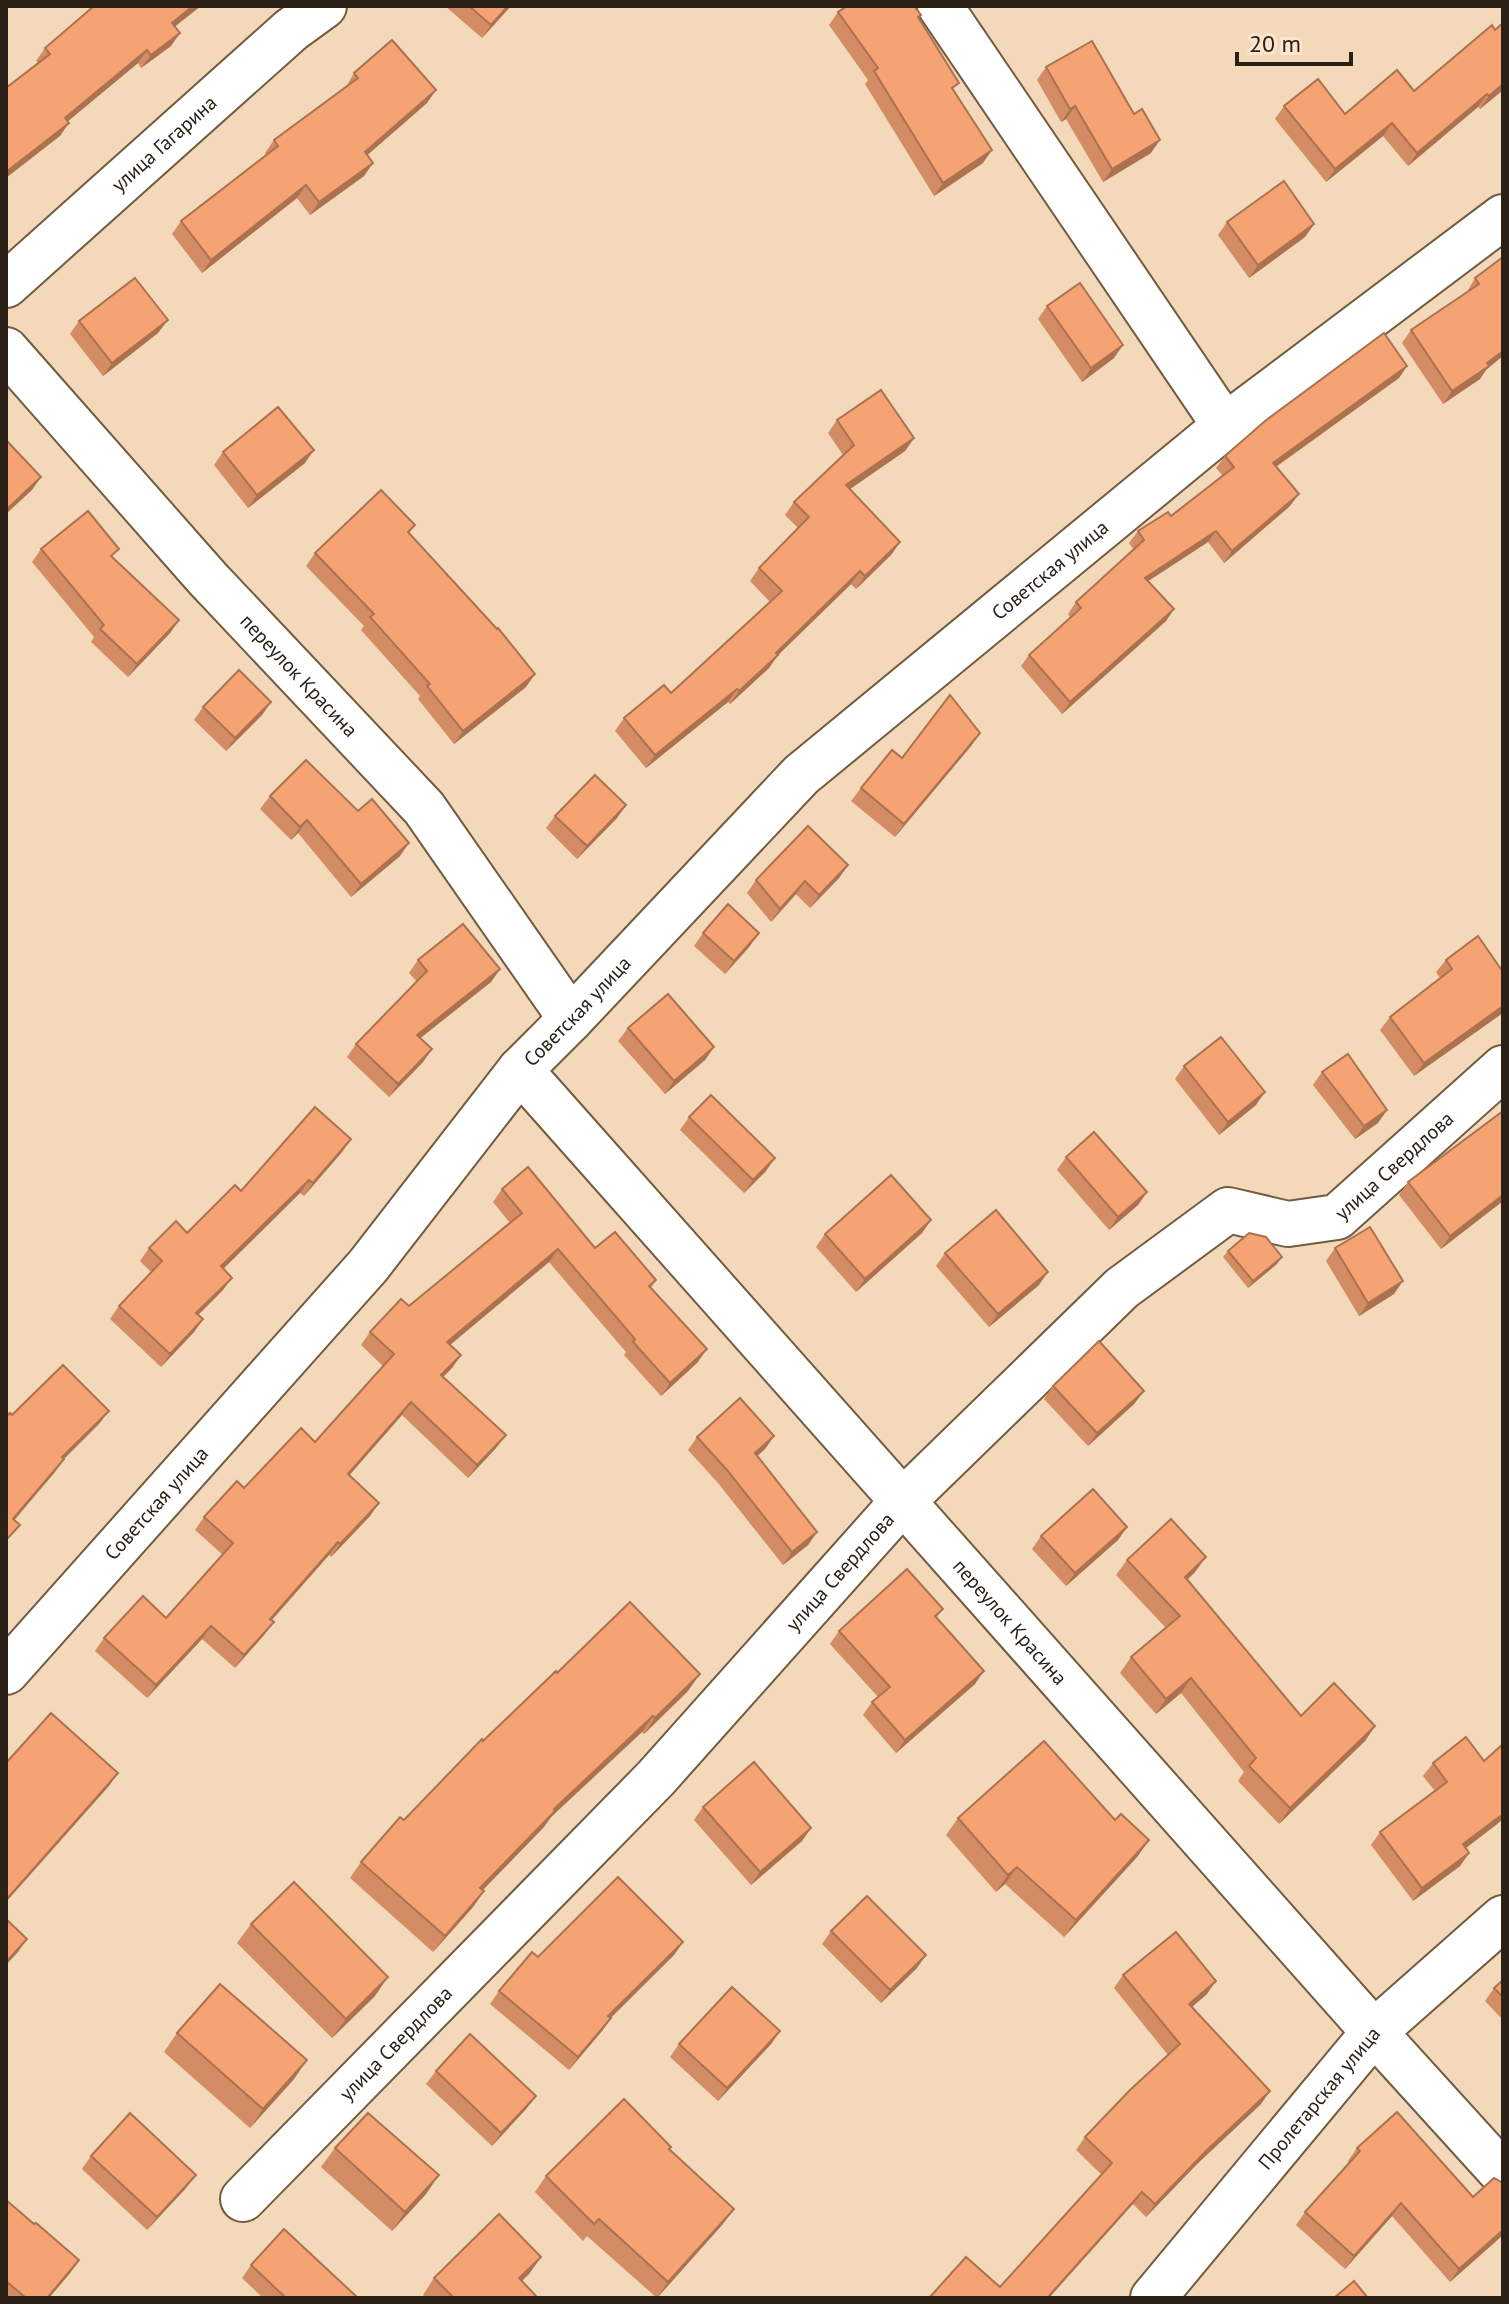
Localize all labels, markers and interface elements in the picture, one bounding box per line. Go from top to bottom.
scale bar [1237,16,1351,66]
text: 20 m [1249,28,1301,59]
street label: улица Гагарина [106,90,222,198]
street label: Советская улица [986,514,1114,626]
street label: переулок Красина [235,608,363,743]
street label: Советская улица [518,951,636,1072]
street label: улица Свердлова [1329,1106,1459,1226]
street label: Советская улица [99,1441,214,1566]
street label: улица Свердлова [780,1507,900,1637]
street label: переулок Красина [947,1553,1073,1690]
street label: улица Свердлова [334,1980,458,2106]
street label: Пролетарская улица [1252,2021,1386,2175]

